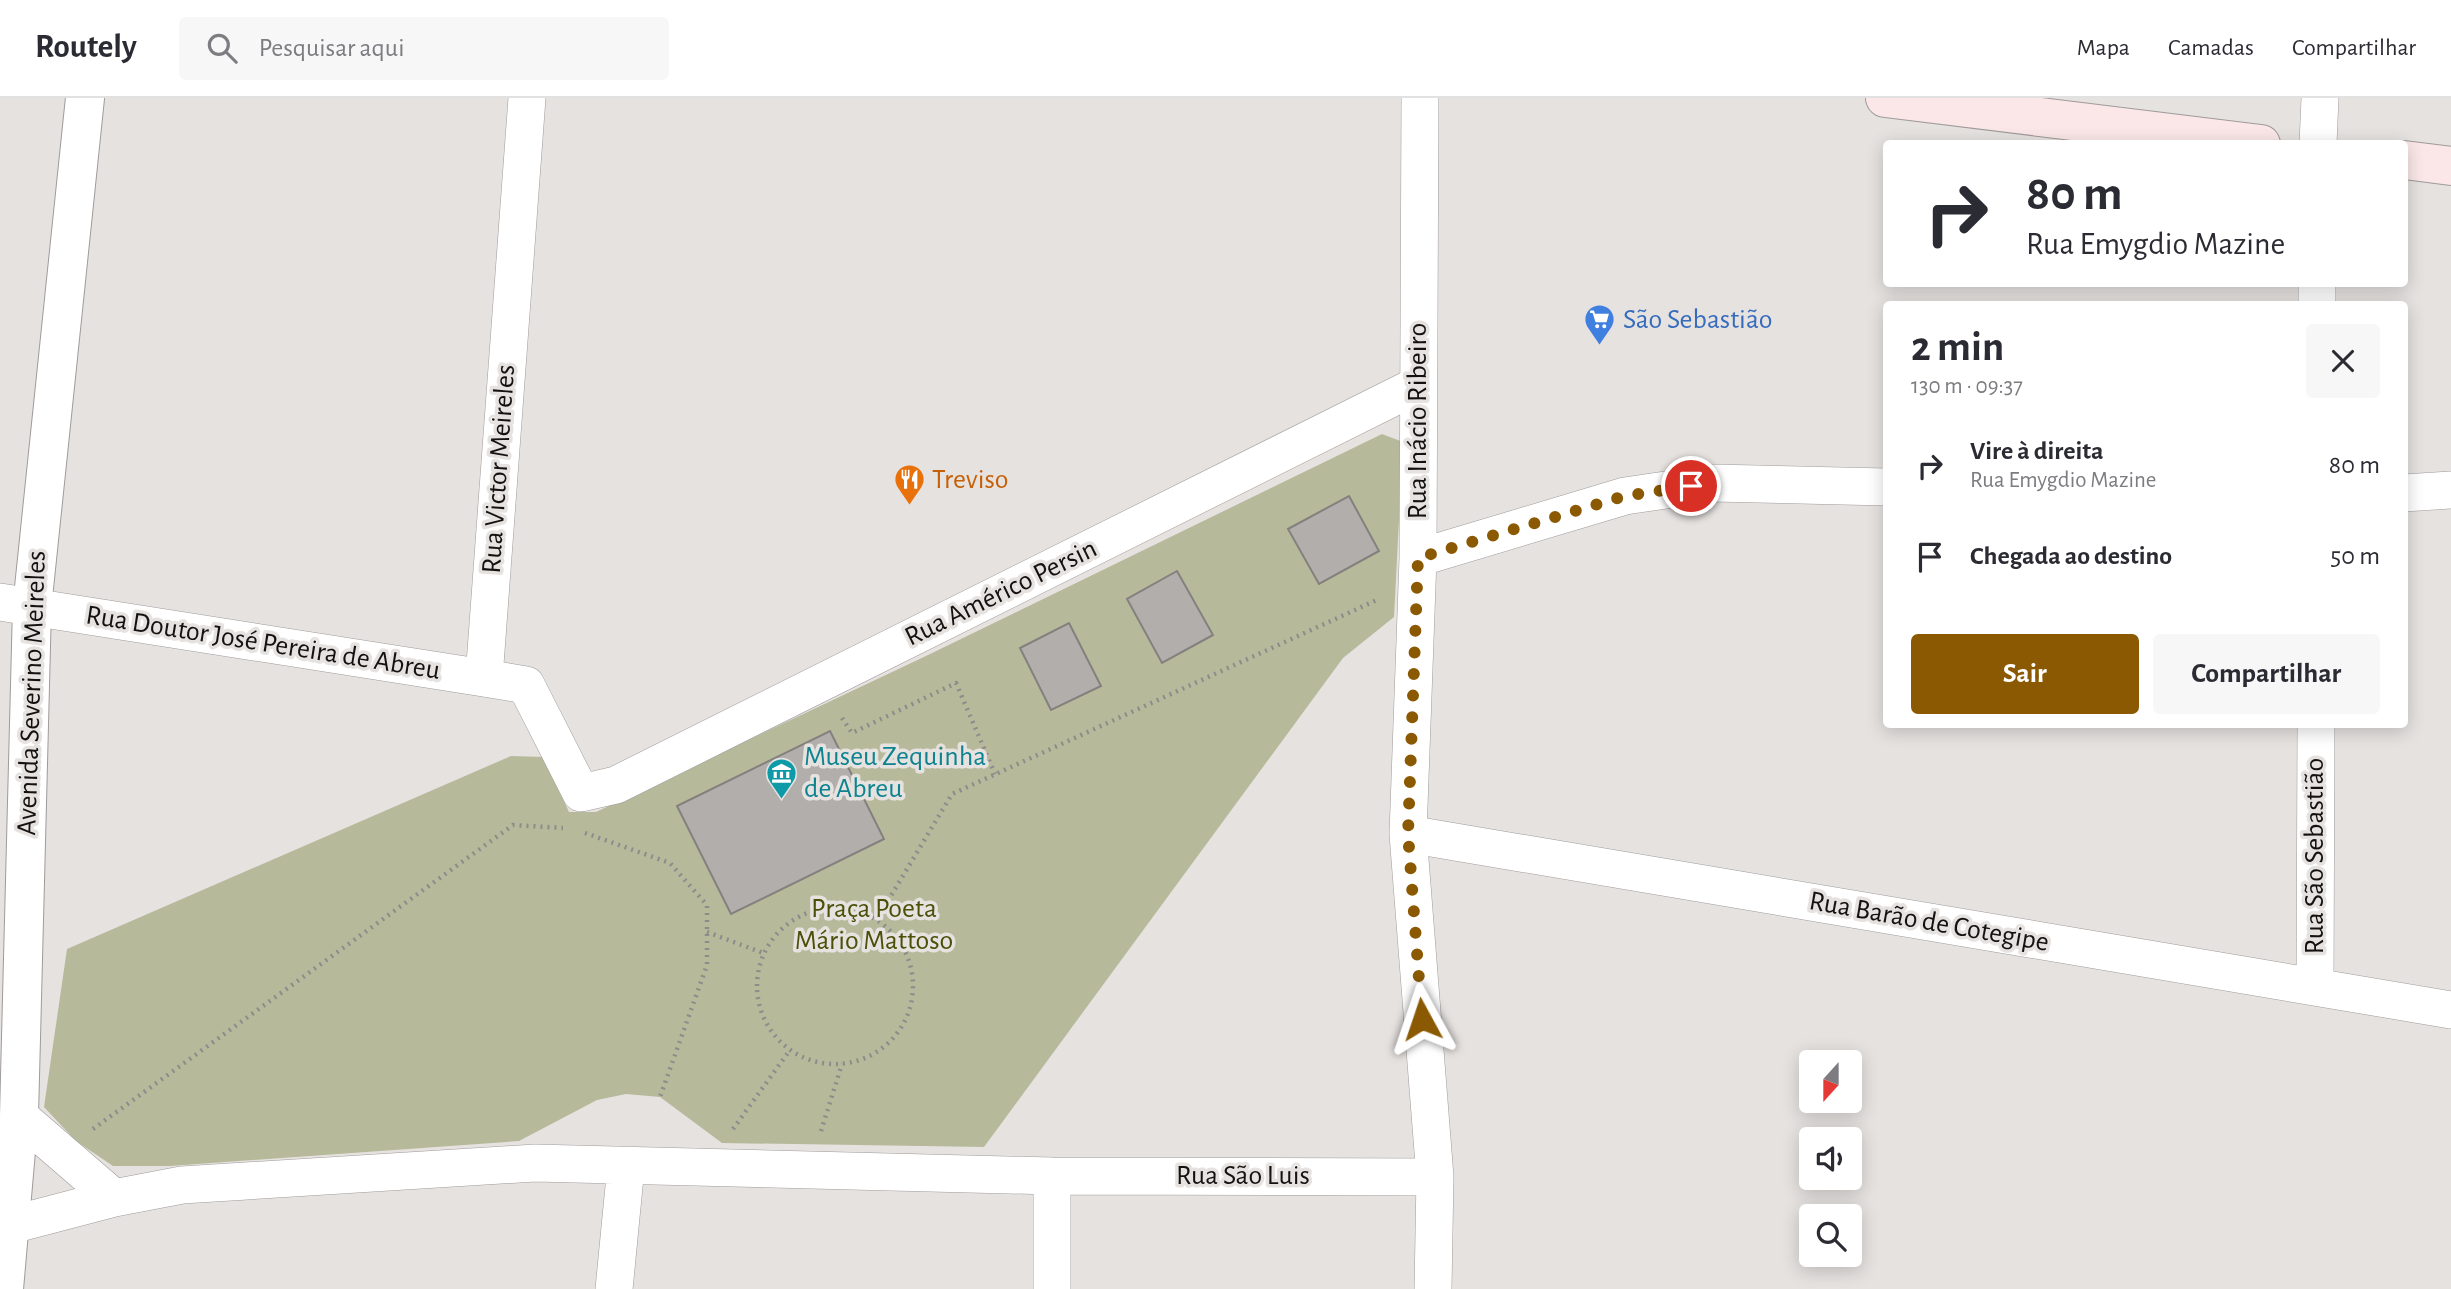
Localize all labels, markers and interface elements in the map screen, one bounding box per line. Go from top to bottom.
search box [179,17,669,80]
icon: search [203,29,241,67]
text: Routely [35,31,137,64]
text: Pesquisar aqui [259,35,404,61]
text: Mapa [2077,36,2130,60]
text: Camadas [2168,36,2254,60]
text: Compartilhar [2292,36,2416,60]
icon: right [1911,168,2002,259]
text: 80 m [2026,170,2123,219]
text: Rua Emygdio Mazine [2026,228,2285,260]
supermarket icon: São Sebastião [1583,303,1617,347]
place label: São Sebastião [1623,306,1773,334]
street label: Rua Inácio Ribeiro [1404,323,1432,519]
button: close [2306,324,2380,398]
text: 2 min [1911,326,2004,368]
street label: Rua Victor Meireles [478,364,520,574]
text: 130 m · 09:37 [1911,375,2023,398]
text: Vire à direita [1970,438,2104,464]
icon: right [1911,447,1949,485]
text: 80 m [2329,452,2380,478]
pin [1661,456,1721,516]
restaurant icon: Treviso [892,463,926,507]
place label: Treviso [932,466,1009,494]
icon: arrive [1672,467,1710,505]
text: Rua Emygdio Mazine [1970,469,2156,492]
street label: Rua Américo Persin [901,534,1101,652]
icon: arrive [1911,538,1949,576]
text: Chegada ao destino [1970,543,2172,569]
text: 50 m [2330,543,2380,569]
street label: Avenida Severino Meireles [13,550,51,836]
street label: Rua Doutor José Pereira de Abreu [84,601,442,685]
button: Sair [1911,634,2139,714]
button: Compartilhar [2153,634,2380,714]
place label: Museu Zequinha de Abreu [804,743,986,803]
museum icon: Museu Zequinha de Abreu [764,756,798,800]
street label: Rua São Sebastião [2301,758,2329,954]
street label: Rua Barão de Cotegipe [1807,887,2051,957]
park label: Praça Poeta Mário Mattoso [795,895,953,955]
position arrow [1385,982,1459,1056]
north arrow [1799,1050,1862,1113]
map controls [1799,1050,1862,1267]
button: sound [1799,1127,1862,1190]
street label: Rua São Luis [1176,1162,1310,1190]
button: search [1799,1204,1862,1267]

